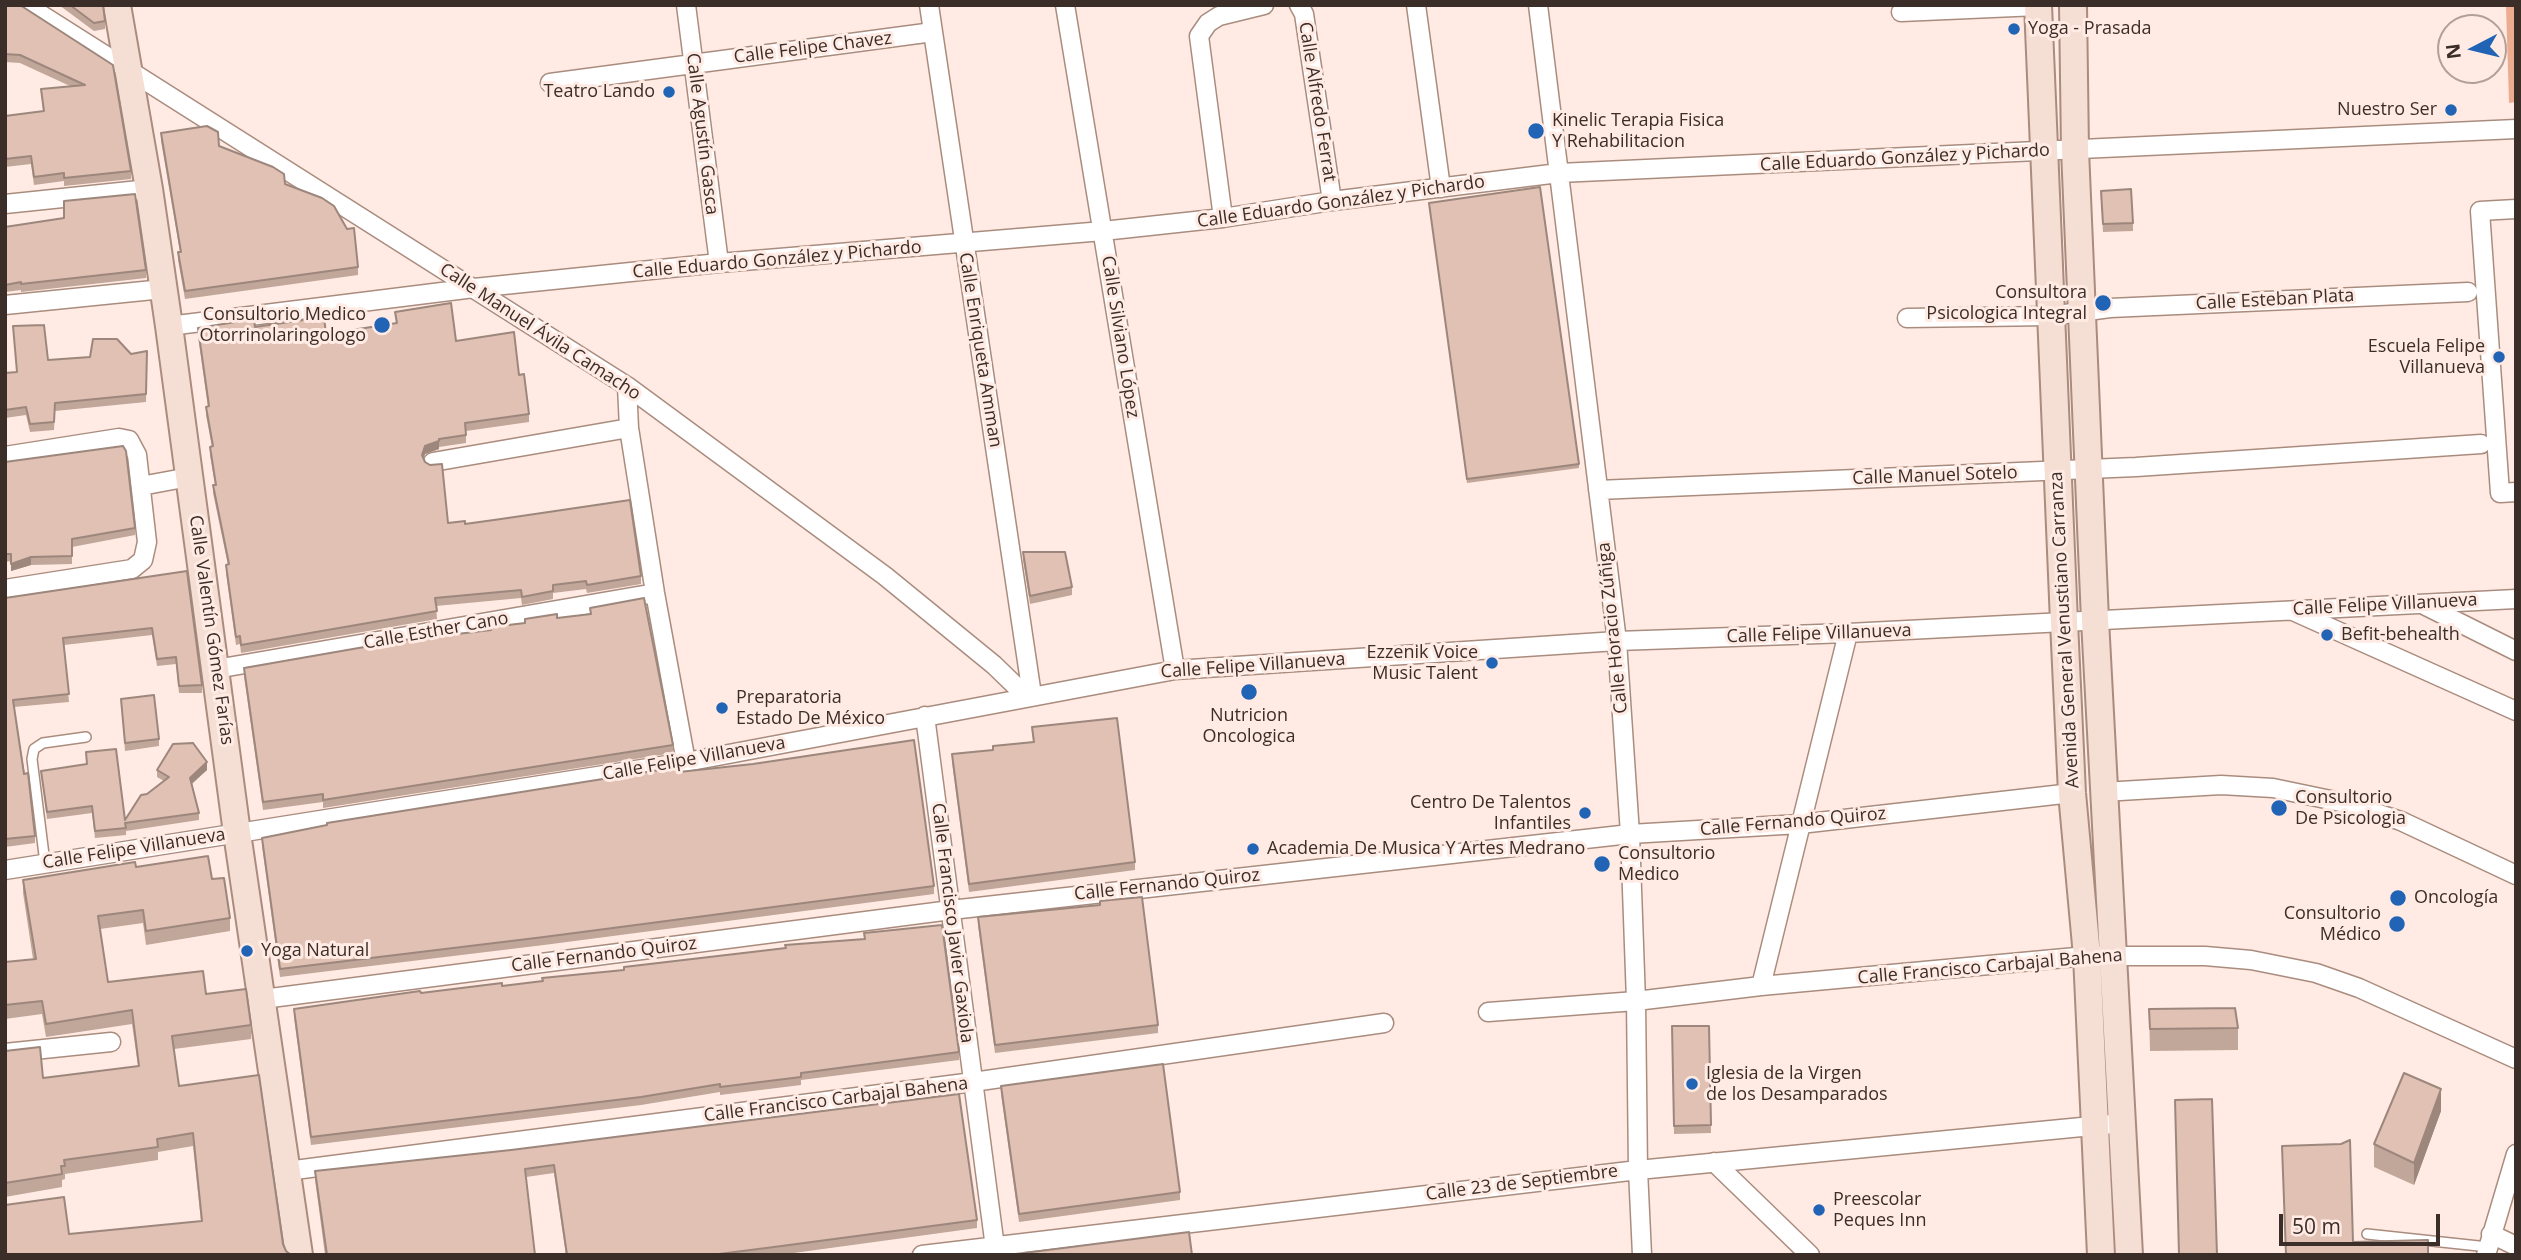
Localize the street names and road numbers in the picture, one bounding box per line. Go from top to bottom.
street label: Calle Alfredo Ferrat [1294,20,1340,184]
street label: Calle Felipe Chavez [733,28,893,68]
street label: Calle Agustín Gasca [681,52,723,216]
street label: Calle Eduardo González y Pichardo [1760,140,2050,176]
street label: Calle Eduardo González y Pichardo [1196,171,1486,233]
street label: Calle Eduardo González y Pichardo [631,237,923,283]
street label: Calle Enriqueta Amman [954,251,1006,449]
street label: Calle Silviano López [1097,254,1143,420]
street label: Calle Manuel Ávila Camacho [435,259,645,405]
street label: Calle Esteban Plata [2195,285,2355,315]
street label: Calle Manuel Sotelo [1852,462,2018,490]
street label: Avenida General Venustiano Carranza [2046,471,2084,789]
street label: Calle Valentín Gómez Farías [184,514,238,746]
street label: Calle Horacio Zúñiga [1593,541,1633,715]
street label: Calle Felipe Villanueva [2292,589,2478,621]
street label: Calle Esther Cano [362,608,510,654]
street label: Calle Felipe Villanueva [1726,620,1912,648]
street label: Calle Felipe Villanueva [1160,649,1346,683]
street label: Calle Felipe Villanueva [601,732,787,786]
street label: Calle Francisco Javier Gaxiola [927,802,977,1044]
street label: Calle Fernando Quiroz [1699,803,1887,841]
street label: Calle Felipe Villanueva [41,824,227,874]
street label: Calle Fernando Quiroz [1073,864,1261,906]
street label: Calle Fernando Quiroz [510,933,698,977]
street label: Calle Francisco Carbajal Bahena [1857,945,2123,989]
street label: Calle Francisco Carbajal Bahena [703,1073,969,1127]
street label: Calle 23 de Septiembre [1425,1160,1619,1206]

